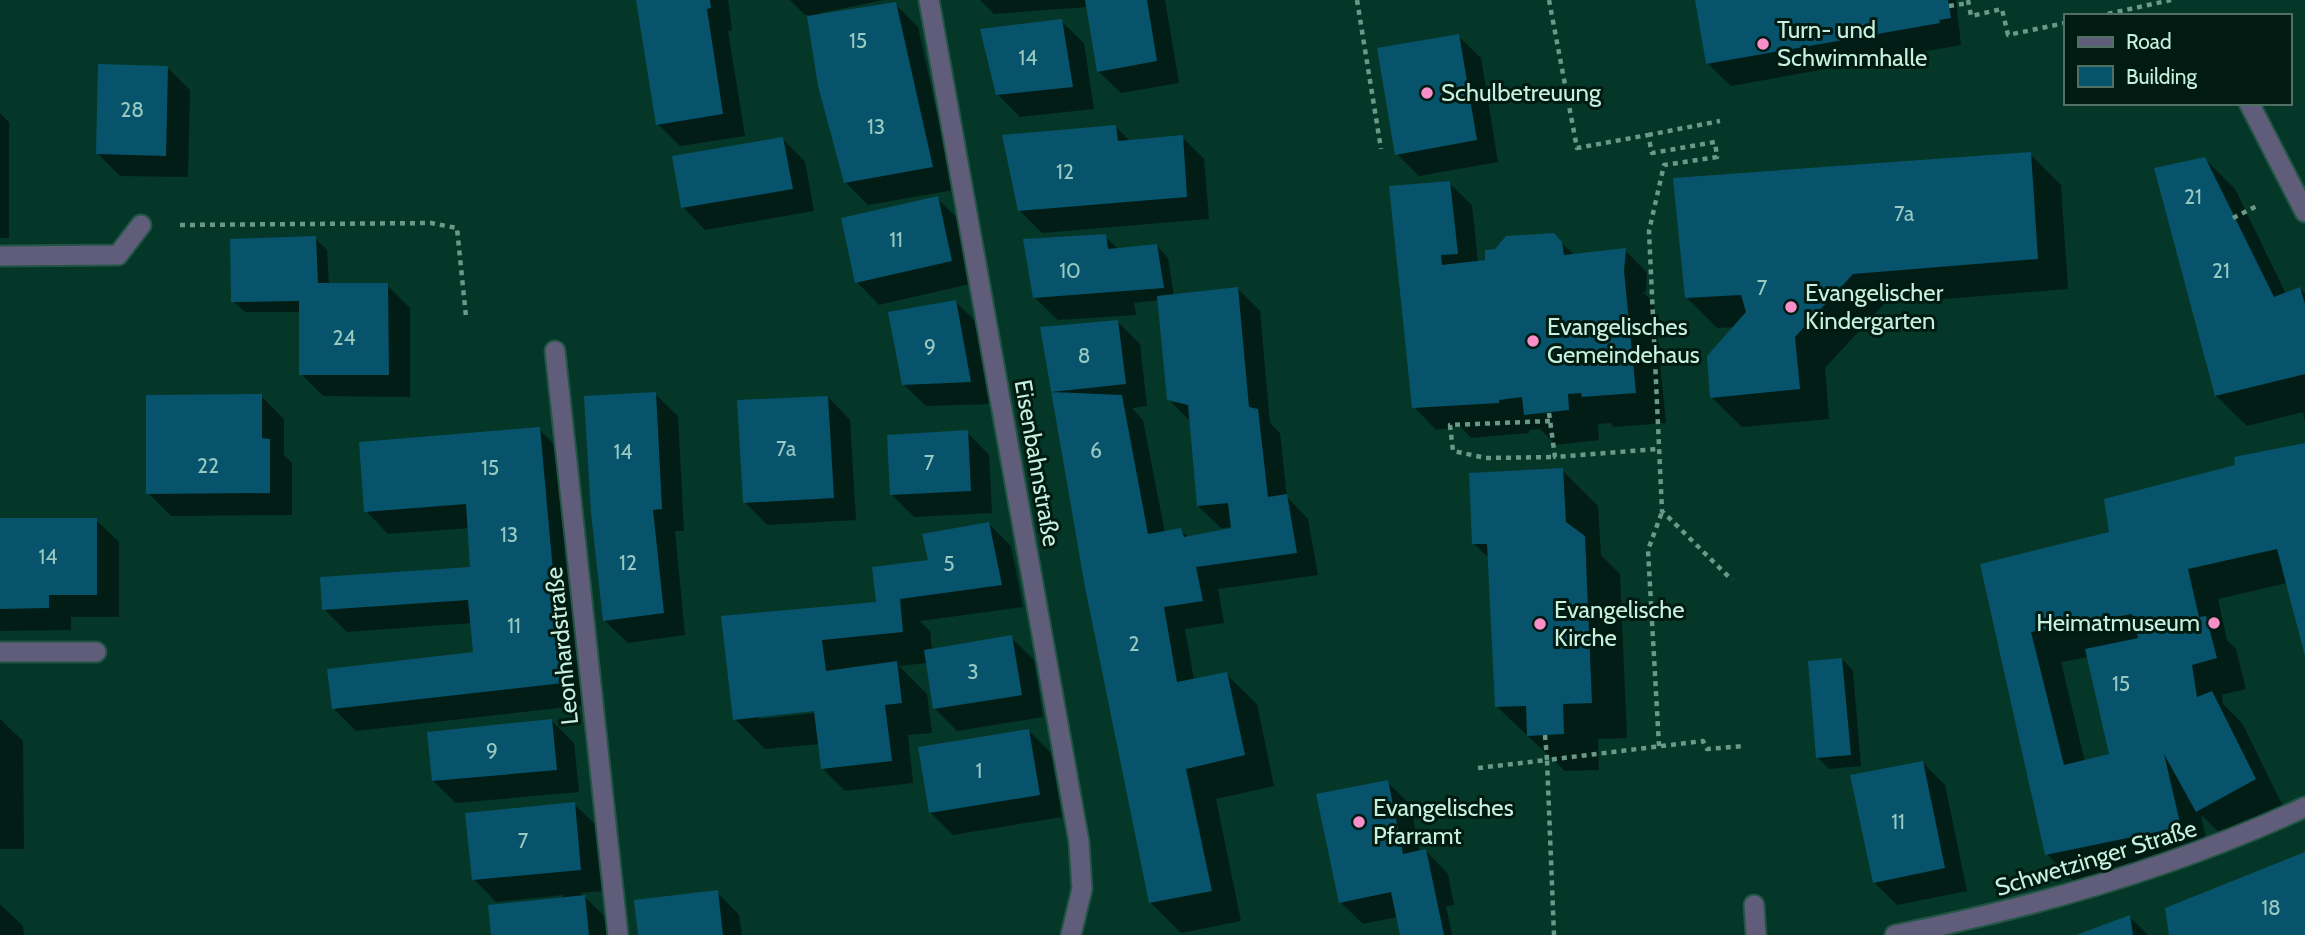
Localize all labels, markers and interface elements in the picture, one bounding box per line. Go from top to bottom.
legend [2064,14,2291,105]
place label: Turn- und Schwimmhalle [1777,15,1927,72]
house number: 15 [849,28,867,53]
text: Road [2126,29,2172,54]
marker: Turn- und Schwimmhalle [1755,36,1771,52]
house number: 14 [1019,45,1037,70]
text: Building [2126,64,2198,89]
place label: Schulbetreuung [1441,78,1602,107]
marker: Schulbetreuung [1419,85,1435,101]
house number: 28 [120,97,144,122]
house number: 13 [867,114,885,139]
house number: 12 [1056,159,1074,184]
house number: 21 [2184,184,2202,209]
house number: 7a [1894,201,1914,226]
house number: 11 [889,227,903,252]
house number: 10 [1059,258,1081,283]
house number: 21 [2212,258,2230,283]
house number: 7 [1757,275,1768,300]
place label: Evangelischer Kindergarten [1805,278,1944,335]
marker: Evangelischer Kindergarten [1783,299,1799,315]
place label: Evangelisches Gemeindehaus [1547,312,1700,369]
house number: 24 [332,325,356,350]
marker: Evangelisches Gemeindehaus [1525,333,1541,349]
house number: 9 [924,334,936,359]
house number: 8 [1078,343,1090,368]
street label: Eisenbahnstraße [1009,377,1066,549]
house number: 7a [776,436,796,461]
house number: 6 [1090,438,1102,463]
house number: 14 [614,439,632,464]
house number: 7 [924,450,935,475]
house number: 22 [197,453,219,478]
house number: 15 [481,455,499,480]
house number: 13 [500,522,518,547]
house number: 14 [39,544,57,569]
house number: 12 [619,550,637,575]
house number: 5 [943,551,955,576]
street label: Leonhardstraße [539,566,584,727]
place label: Evangelische Kirche [1554,595,1685,652]
place label: Heimatmuseum [2036,608,2200,637]
house number: 11 [507,613,521,638]
marker: Heimatmuseum [2206,615,2222,631]
marker: Evangelische Kirche [1532,616,1548,632]
house number: 2 [1128,631,1140,656]
house number: 3 [967,659,979,684]
house number: 15 [2112,671,2130,696]
house number: 9 [486,738,498,763]
house number: 1 [976,758,982,783]
place label: Evangelisches Pfarramt [1373,793,1514,850]
house number: 11 [1891,809,1905,834]
street label: Schwetzinger Straße [1992,813,2200,902]
marker: Evangelisches Pfarramt [1351,814,1367,830]
house number: 7 [518,828,529,853]
house number: 18 [2261,895,2281,920]

